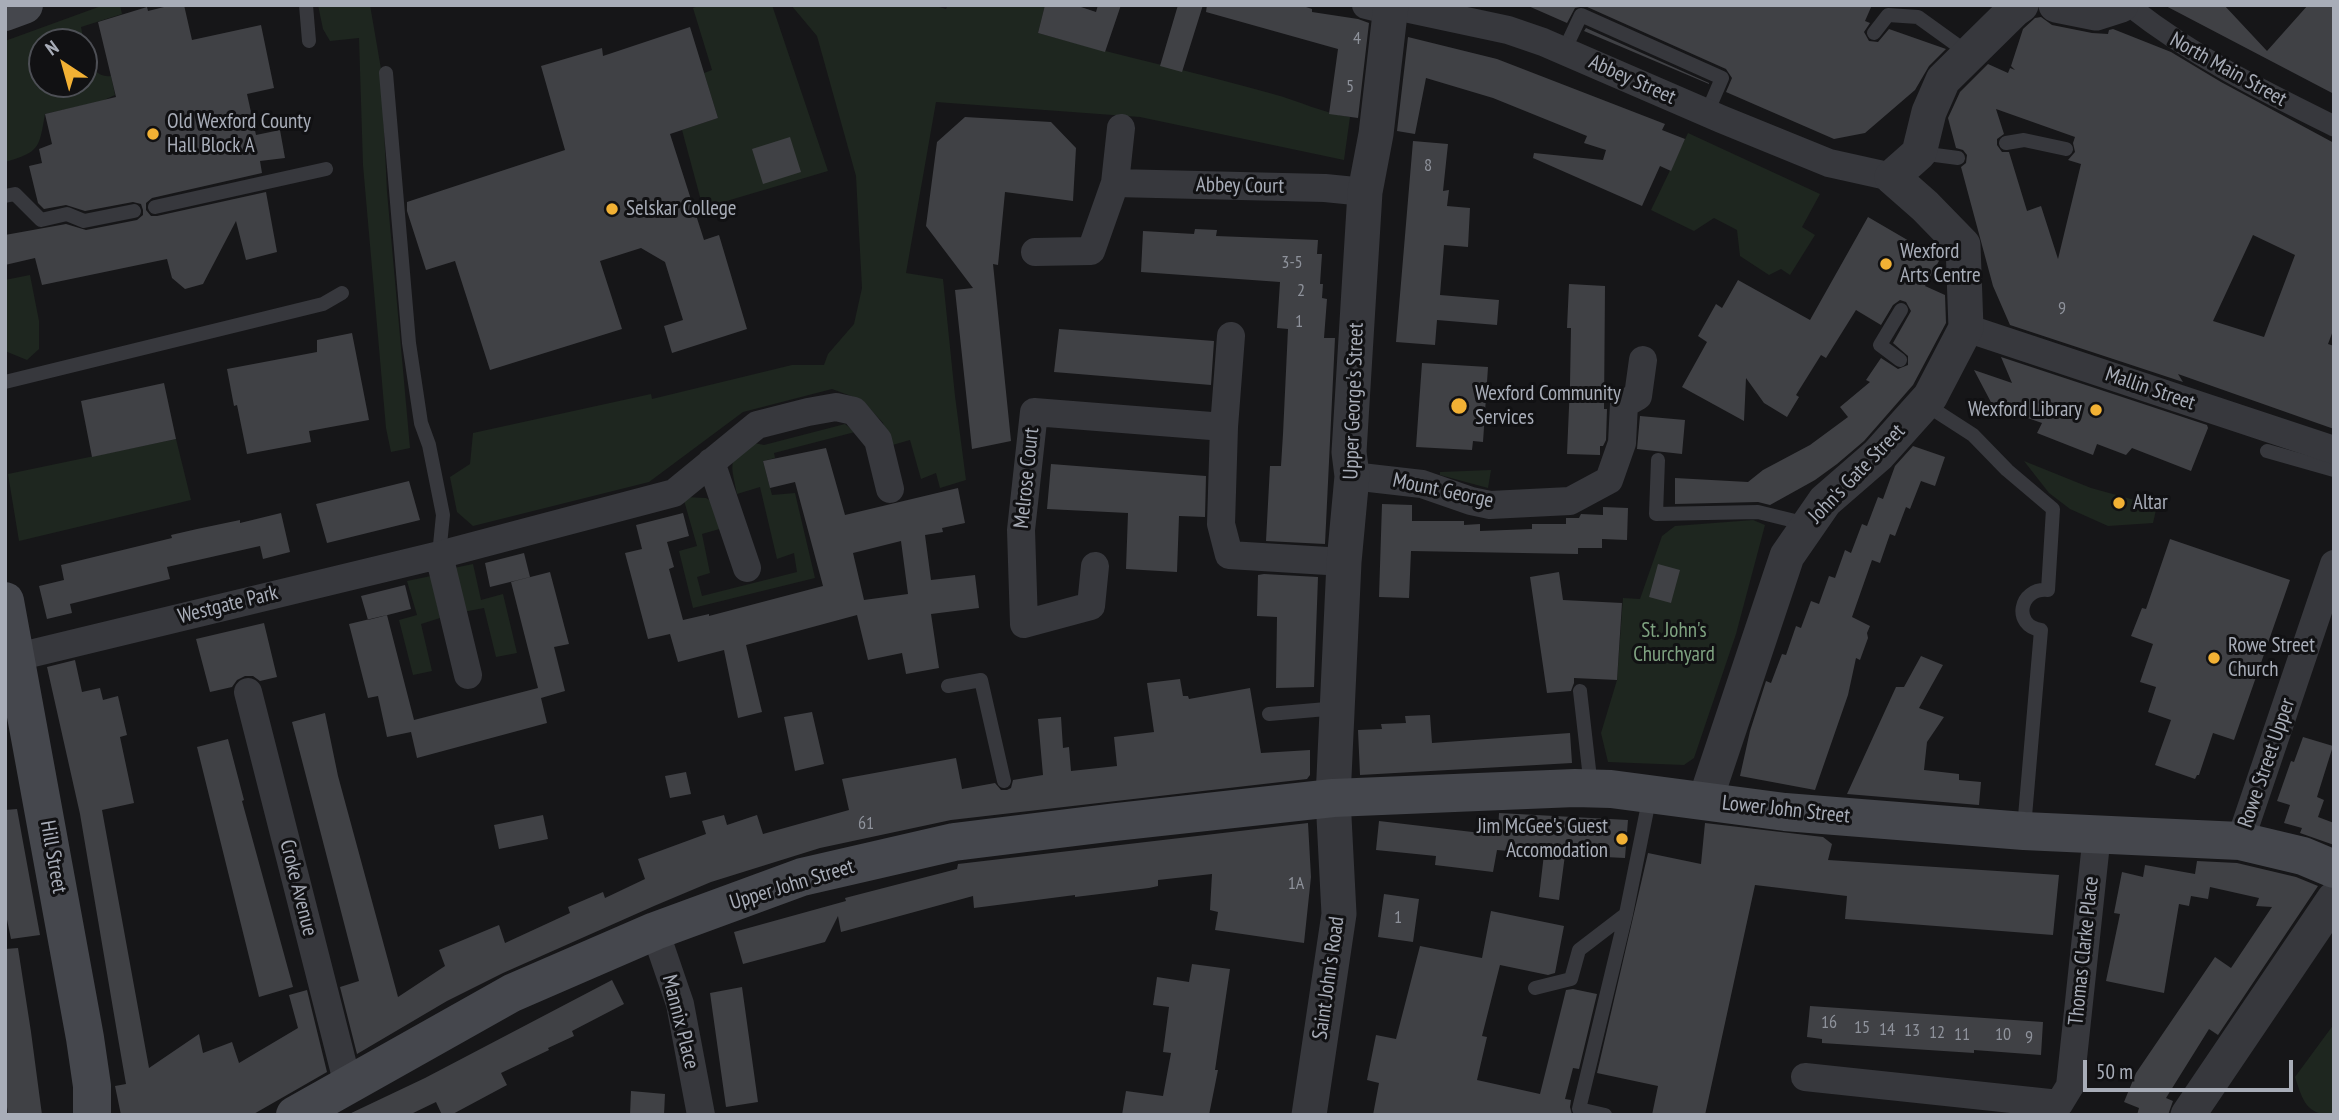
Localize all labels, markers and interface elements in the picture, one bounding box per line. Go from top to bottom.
north arrow [28,28,98,98]
house number: 4 [1353,28,1361,50]
street label: North Main Street [2165,28,2291,112]
text: N [41,35,63,60]
street label: Abbey Street [1585,50,1679,110]
house number: 5 [1346,76,1354,98]
place label: Old Wexford County Hall Block A [167,109,311,159]
marker: Old Wexford County Hall Block A [145,126,161,142]
house number: 8 [1424,155,1432,177]
street label: Abbey Court [1196,173,1284,199]
place label: Selskar College [626,196,737,222]
marker: Selskar College [604,201,620,217]
place label: Wexford Arts Centre [1900,239,1981,289]
house number: 3-5 [1281,252,1303,274]
marker: Wexford Arts Centre [1878,256,1894,272]
house number: 2 [1297,280,1305,302]
house number: 9 [2058,298,2066,320]
house number: 1 [1295,311,1303,333]
street label: Upper George's Street [1339,322,1369,480]
street label: Mallin Street [2102,362,2198,416]
place label: Wexford Community Services [1475,381,1621,431]
marker: Wexford Community Services [1449,396,1469,416]
place label: Wexford Library [1968,397,2082,423]
marker: Wexford Library [2088,402,2104,418]
street label: John's Gate Street [1804,419,1910,529]
street label: Melrose Court [1009,426,1045,530]
street label: Mount George [1390,468,1496,514]
place label: Altar [2133,490,2168,516]
marker: Altar [2111,495,2127,511]
street label: Westgate Park [175,580,281,630]
park label: St. John's Churchyard [1633,618,1715,668]
place label: Rowe Street Church [2228,633,2315,683]
marker: Rowe Street Church [2206,650,2222,666]
street label: Rowe Street Upper [2233,695,2301,831]
street label: Lower John Street [1721,791,1851,829]
house number: 61 [858,813,874,835]
place label: Jim McGee's Guest Accomodation [1477,814,1608,864]
street label: Hill Street [34,819,72,895]
marker: Jim McGee's Guest Accomodation [1614,831,1630,847]
street label: Croke Avenue [274,837,322,939]
street label: Upper John Street [727,854,857,916]
house number: 1A [1288,873,1304,895]
street label: Thomas Clarke Place [2064,875,2104,1027]
house number: 1 [1394,907,1402,929]
street label: Saint John's Road [1308,915,1350,1041]
street label: Mannix Place [656,972,704,1072]
house number: 16 [1821,1012,1837,1034]
house number: 15 [1854,1017,1870,1039]
house number: 14 [1879,1019,1895,1041]
house number: 13 [1904,1020,1920,1042]
house number: 12 [1929,1022,1945,1044]
house number: 11 [1954,1024,1970,1046]
house number: 10 [1995,1024,2011,1046]
house number: 9 [2025,1027,2033,1049]
scale bar [2087,1046,2297,1090]
text: 50 m [2096,1058,2133,1085]

